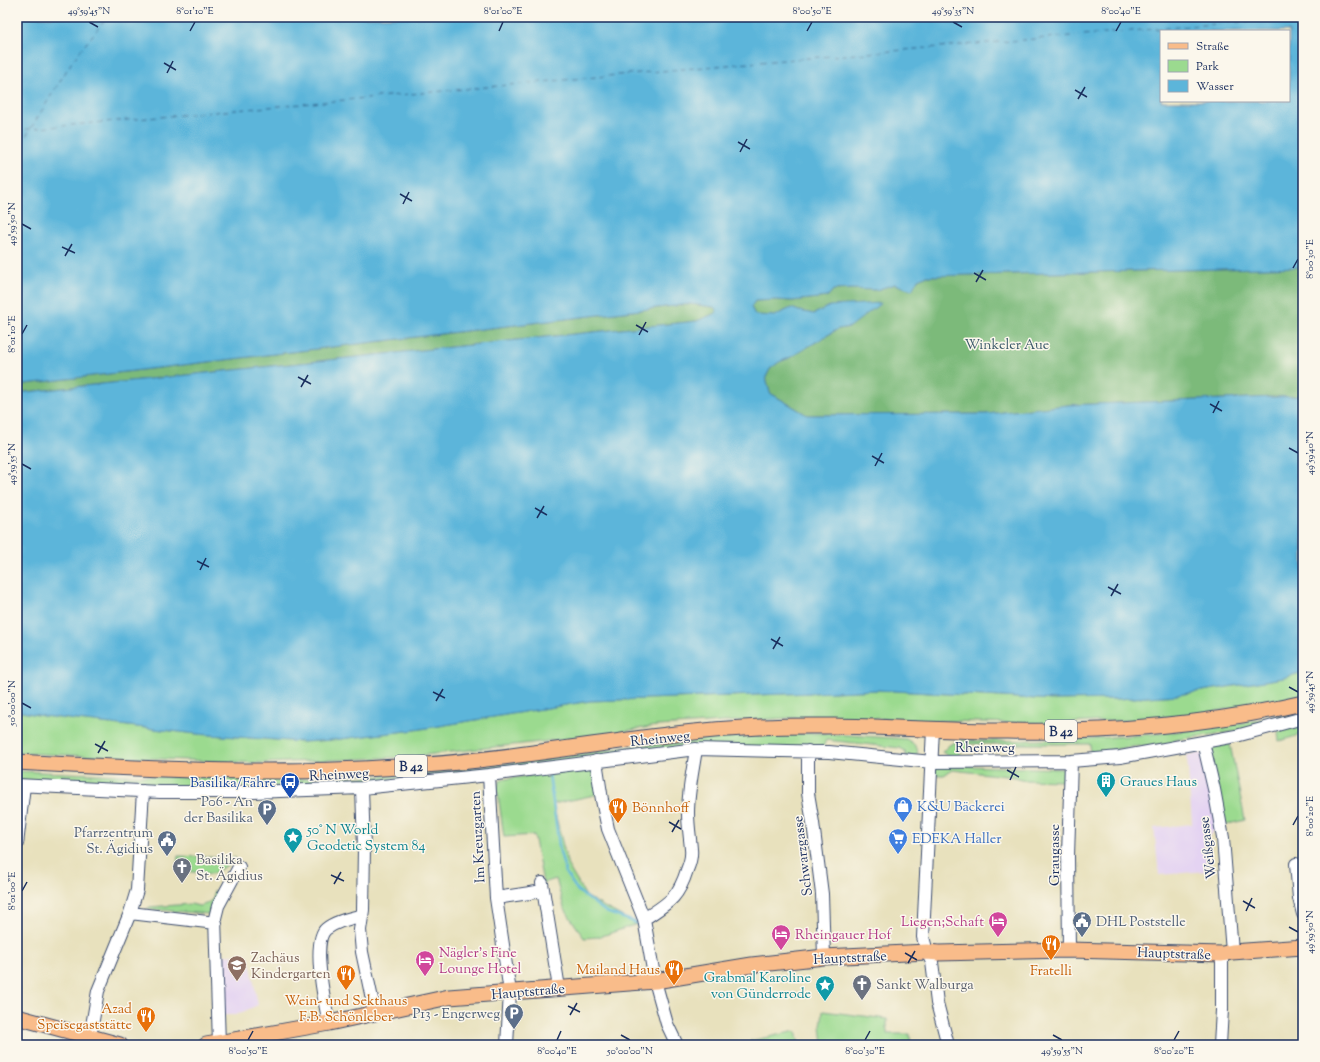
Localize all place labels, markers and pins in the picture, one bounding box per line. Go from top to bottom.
building icon: Graues Haus [1095,770,1117,798]
bus stop icon: Basilika/Fähre [279,771,301,799]
place label: Graues Haus [1120,773,1197,793]
place label: Basilika/Fähre [190,774,276,794]
place label: P06 - An der Basilika [184,793,254,829]
shop icon: K&U Bäckerei [892,795,914,823]
restaurant icon: Bönnhoff [607,796,629,824]
parking icon: P06 - An der Basilika [256,798,278,826]
place label: K&U Bäckerei [917,798,1005,818]
place label: Bönnhoff [632,799,691,819]
place label: 50° N World Geodetic System 84 [306,821,425,857]
place label: Pfarrzentrum St. Ägidius [74,824,153,860]
place icon: 50° N World Geodetic System 84 [282,826,304,854]
supermarket icon: EDEKA Haller [887,827,909,855]
public building icon: Pfarrzentrum St. Ägidius [156,829,178,857]
place label: EDEKA Haller [912,830,1002,850]
place label: Basilika St. Ägidius [196,851,263,887]
church icon: Basilika St. Ägidius [171,856,193,884]
hotel icon: Liegen;Schaft [987,910,1009,938]
public building icon: DHL Poststelle [1071,910,1093,938]
place label: Liegen;Schaft [901,913,984,933]
place label: DHL Poststelle [1096,913,1186,933]
hotel icon: Rheingauer Hof [770,923,792,951]
place label: Rheingauer Hof [795,926,892,946]
restaurant icon: Fratelli [1040,933,1062,961]
place label: Nägler's Fine Lounge Hotel [439,944,521,980]
place label: Zachäus Kindergarten [251,949,331,985]
hotel icon: Nägler's Fine Lounge Hotel [414,949,436,977]
school or university icon: Zachäus Kindergarten [226,954,248,982]
restaurant icon: Mailand Haus [663,958,685,986]
place label: Mailand Haus [576,961,660,981]
place label: Fratelli [1030,962,1072,982]
restaurant icon: Wein- und Sekthaus F.B. Schönleber [335,963,357,991]
place label: Grabmal Karoline von Günderrode [704,969,811,1005]
church icon: Sankt Walburga [851,973,873,1001]
place icon: Grabmal Karoline von Günderrode [814,974,836,1002]
place label: Sankt Walburga [876,976,974,996]
place label: Wein- und Sekthaus F.B. Schönleber [285,992,407,1028]
place label: Azad Speisegaststätte [37,1000,132,1036]
parking icon: P13 - Engerweg [503,1002,525,1030]
restaurant icon: Azad Speisegaststätte [135,1005,157,1033]
place label: P13 - Engerweg [413,1005,500,1025]

